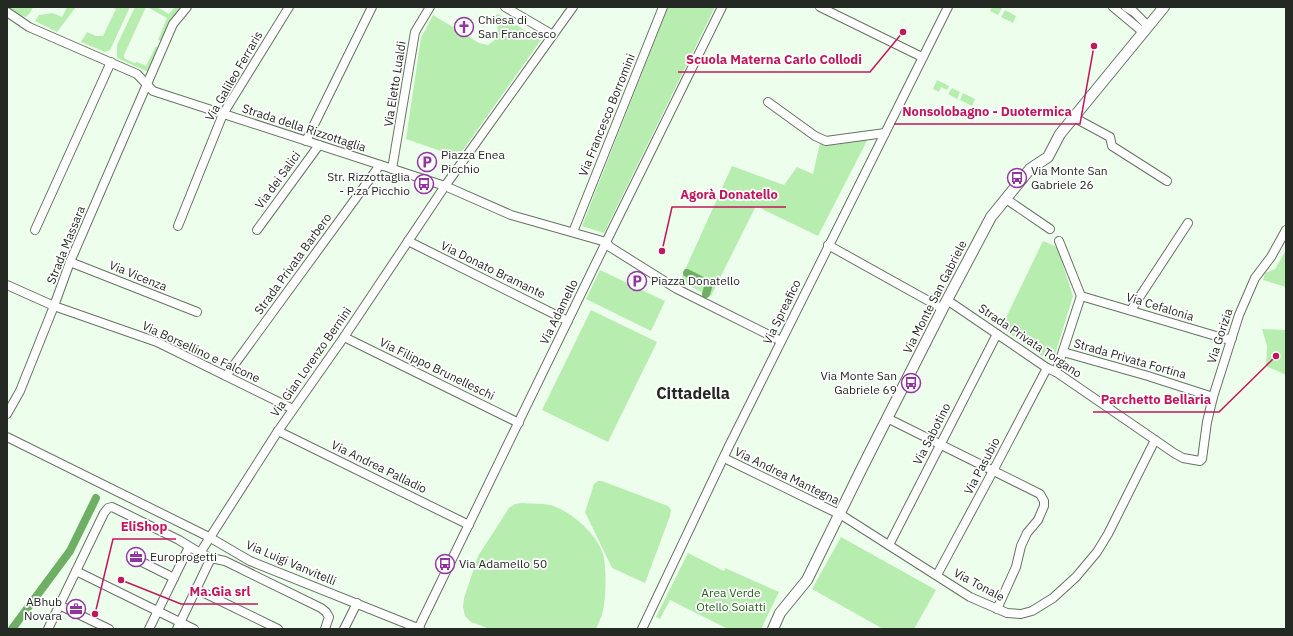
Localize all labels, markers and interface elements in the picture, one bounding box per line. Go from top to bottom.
place label: Chiesa di San Francesco [478,12,556,41]
church icon: Chiesa di San Francesco [453,16,475,38]
street label: Via Galileo Ferraris [202,28,265,123]
street label: Via Eletto Lualdi [380,40,409,128]
callout: Scuola Materna Carlo Collodi [678,47,870,72]
street label: Via Francesco Borromini [575,51,638,178]
text: Scuola Materna Carlo Collodi [686,51,862,68]
callout: Nonsolobagno - Duotermica [894,99,1080,124]
street label: Strada della Rizzottaglia [240,100,369,155]
text: Nonsolobagno - Duotermica [902,103,1072,120]
place label: Piazza Enea Picchio [441,147,505,176]
street label: Via dei Salici [252,148,304,211]
parking icon: Piazza Enea Picchio [416,151,438,173]
place label: Via Monte San Gabriele 26 [1031,163,1108,192]
bus stop icon: Via Monte San Gabriele 26 [1006,167,1028,189]
place label: Str. Rizzottaglia - P.za Picchio [327,169,411,198]
bus stop icon: Str. Rizzottaglia - P.za Picchio [413,173,435,195]
callout: Agorà Donatello [672,182,786,207]
text: Agorà Donatello [680,186,778,203]
street label: Strada Massara [43,203,88,286]
street label: Strada Privata Barbero [251,210,335,317]
street label: Via Monte San Gabriele [899,237,970,356]
street label: Via Donato Bramante [439,238,548,302]
street label: Via Vicenza [107,257,170,294]
parking icon: Piazza Donatello [626,270,648,292]
place label: Piazza Donatello [651,273,740,288]
street label: Via Adamello [536,276,581,347]
street label: Via Spreafico [759,277,804,347]
street label: Via Cefalonia [1124,289,1196,324]
street label: Strada Privata Torgano [976,300,1085,381]
street label: Via Gian Lorenzo Bernini [267,304,354,420]
street label: Via Gorizia [1204,306,1236,365]
street label: Via Borsellino e Falcone [140,318,263,386]
street label: Via Filippo Brunelleschi [377,334,497,403]
street label: Strada Privata Fortina [1072,335,1189,382]
place label: Via Monte San Gabriele 69 [820,368,897,397]
bus stop icon: Via Monte San Gabriele 69 [900,372,922,394]
district label: Cittadella [656,383,730,403]
callout: Parchetto Bellaria [1093,387,1219,412]
text: Parchetto Bellaria [1101,391,1211,408]
street label: Via Sabotino [910,400,954,467]
street label: Via Pasubio [960,434,1003,497]
street label: Via Andrea Palladio [329,437,430,496]
street label: Via Andrea Mantegna [732,444,842,508]
callout: EliShop [113,514,176,539]
text: EliShop [121,518,167,535]
street label: Via Luigi Vanvitelli [244,537,339,588]
office icon: Europrogetti [125,546,147,568]
place label: Europrogetti [150,549,217,564]
bus stop icon: Via Adamello 50 [434,553,456,575]
place label: Via Adamello 50 [459,556,547,571]
street label: Via Tonale [951,565,1008,604]
callout: Ma.Gia srl [181,579,258,604]
text: Ma.Gia srl [190,583,251,600]
park label: Area Verde Otello Soiatti [696,585,766,614]
place label: ABhub Novara [24,594,63,623]
office icon: ABhub Novara [65,598,87,620]

